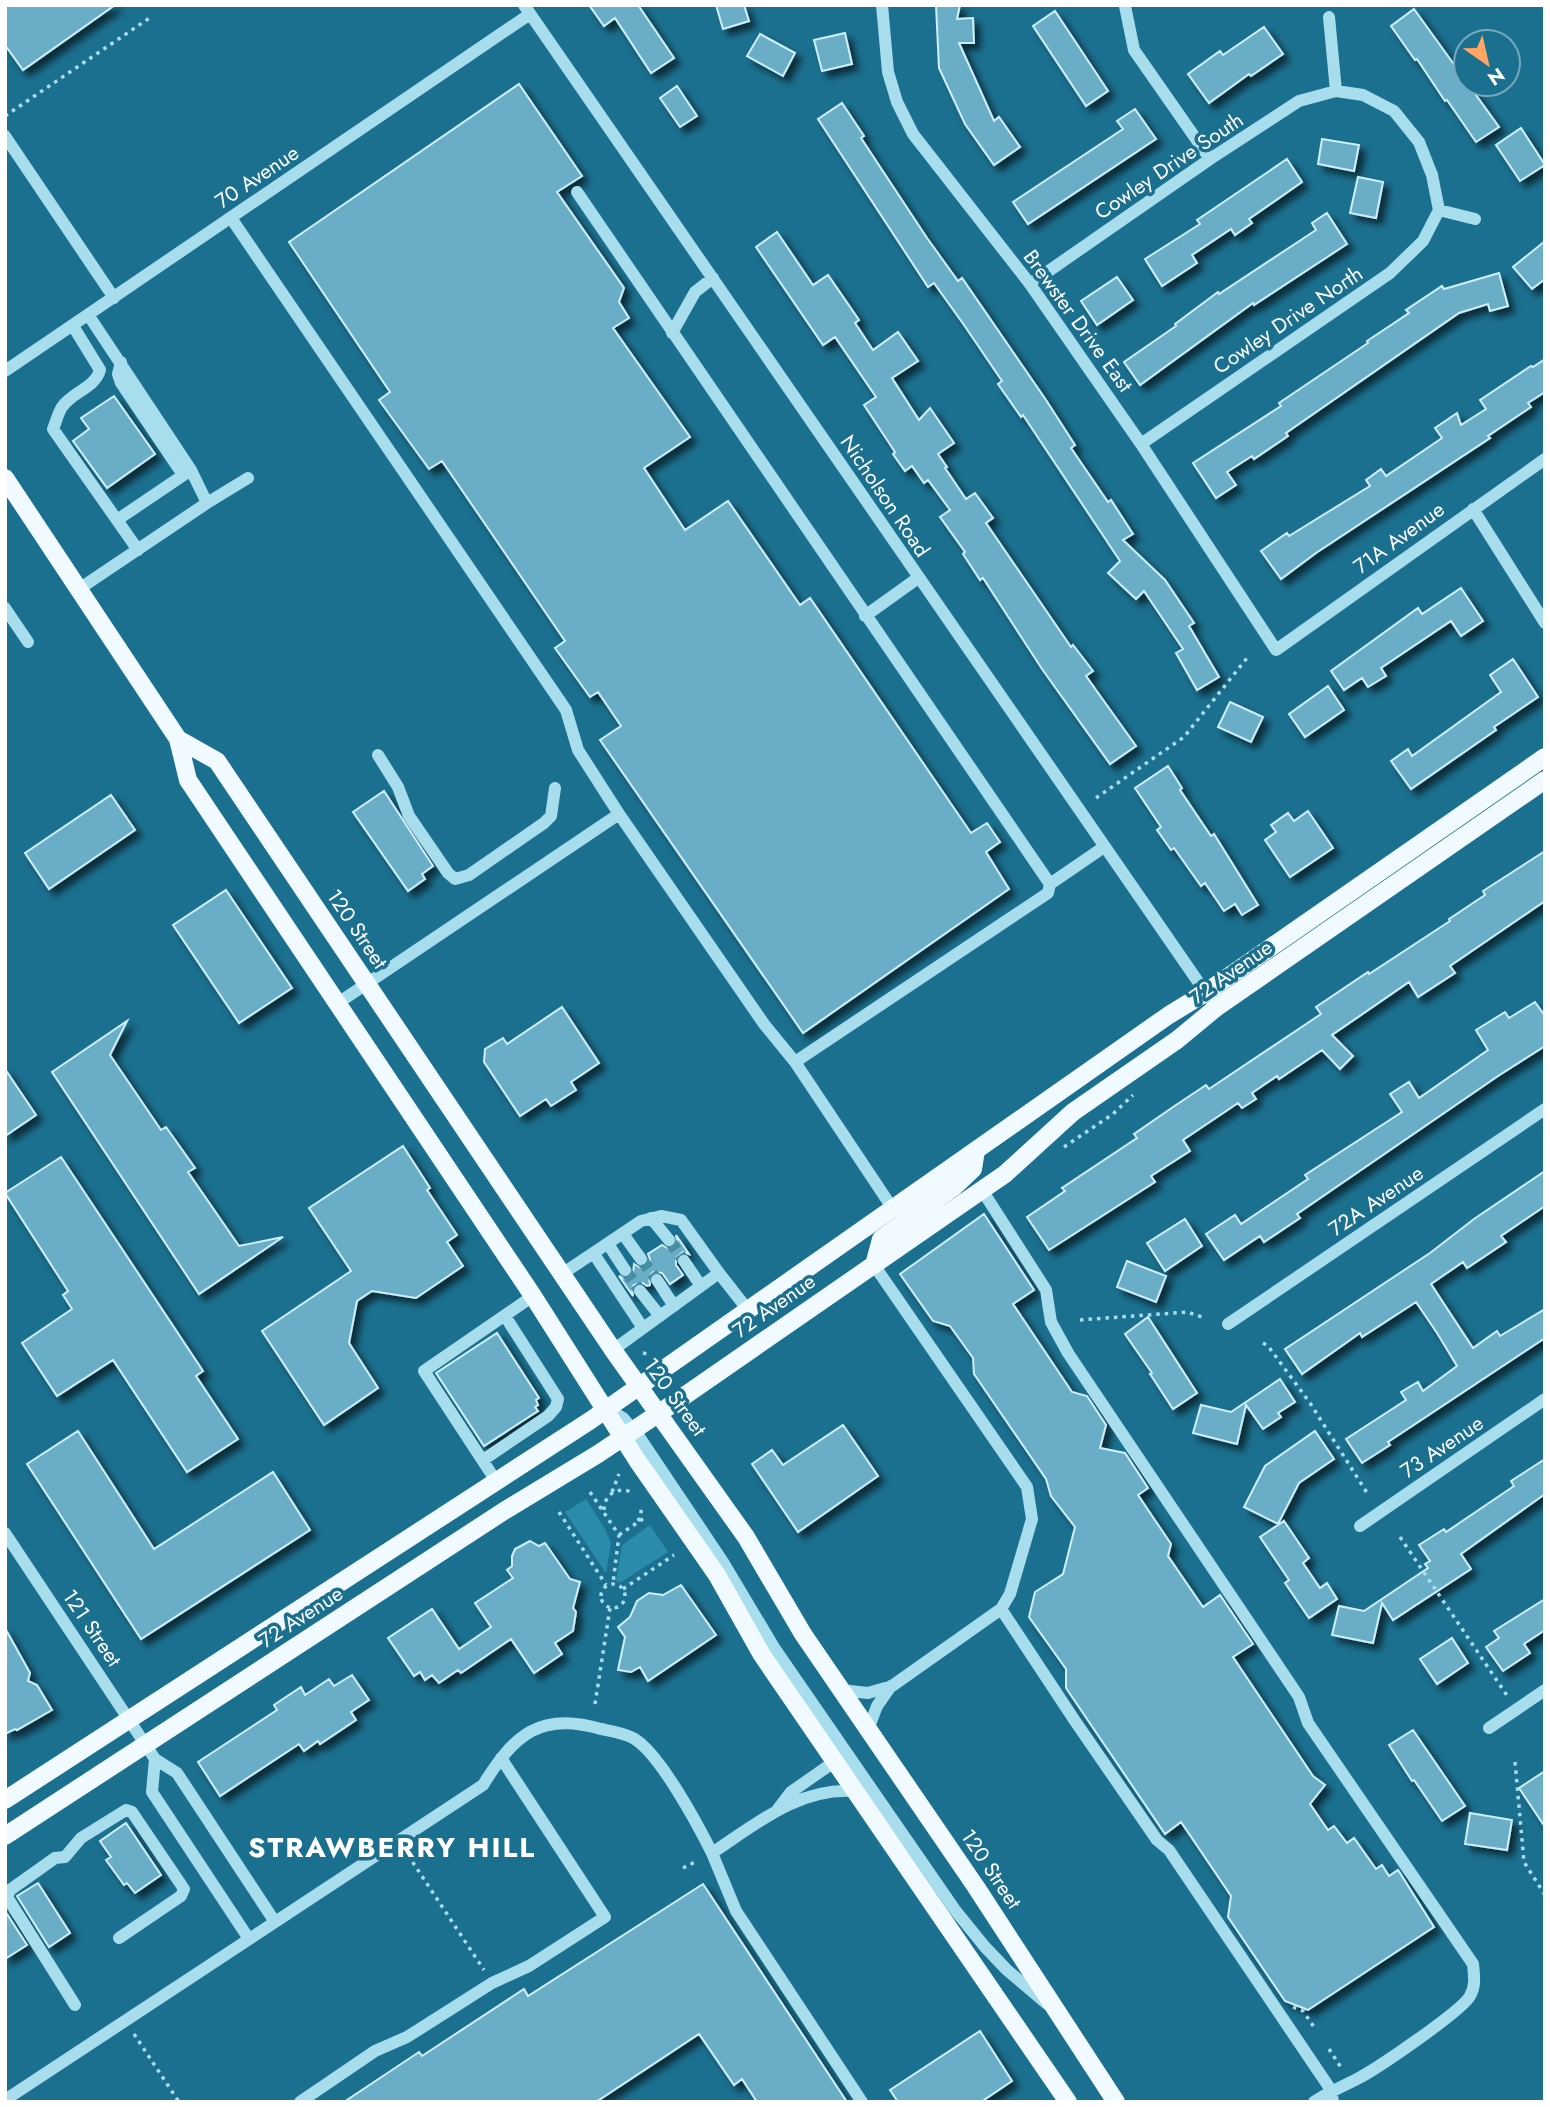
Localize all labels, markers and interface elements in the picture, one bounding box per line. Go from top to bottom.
north arrow [1452,28,1522,98]
text: N [1482,61,1510,92]
street label: Cowley Drive South [1089,105,1249,227]
street label: 70 Avenue [209,138,305,216]
street label: Brewster Drive East [1016,244,1140,398]
street label: Cowley Drive North [1207,259,1369,381]
street label: Nicholson Road [833,429,937,563]
street label: 71A Avenue [1347,495,1451,581]
street label: 120 Street [319,883,395,975]
street label: 72 Avenue [1184,932,1279,1011]
street label: 72A Avenue [1323,1158,1430,1244]
street label: 72 Avenue [727,1266,822,1345]
street label: 120 Street [636,1352,714,1442]
street label: 73 Avenue [1395,1408,1490,1486]
street label: 72 Avenue [253,1579,349,1655]
street label: 121 Street [55,1583,129,1673]
street label: 120 Street [953,1823,1029,1915]
district label: STRAWBERRY HILL [248,1827,536,1868]

